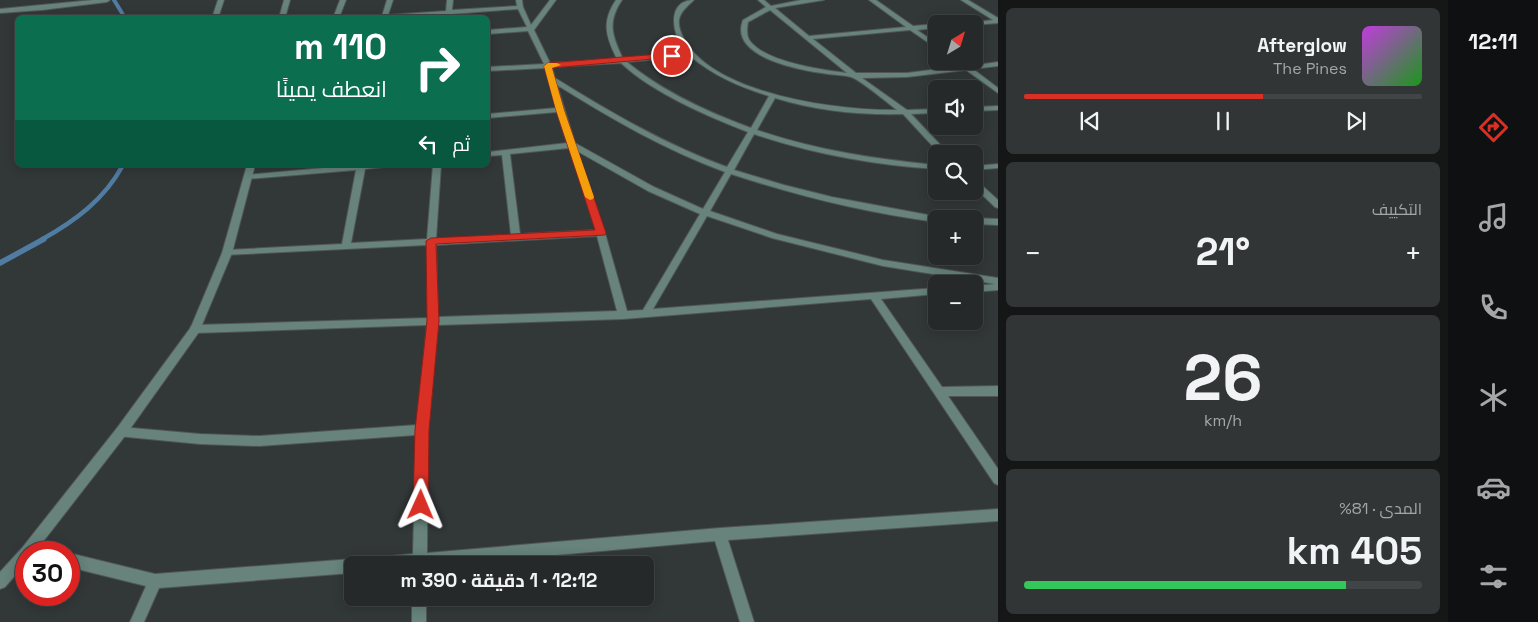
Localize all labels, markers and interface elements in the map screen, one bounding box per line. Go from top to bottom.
north arrow [928,15,982,70]
map controls [928,15,983,330]
text: 110 m [294,25,387,69]
text: 12:11 [1468,27,1518,55]
text: Afterglow [1257,33,1347,58]
icon: right [405,35,470,100]
pin [651,35,693,77]
icon: arrive [658,42,686,70]
text: The Pines [1273,58,1347,79]
text: انعطف يمينًا [276,75,387,103]
button: sound [928,80,983,135]
icon: previous [1076,107,1104,135]
icon: pause [1209,107,1237,135]
icon: next [1342,107,1370,135]
icon: directions [1476,110,1511,145]
icon: left [414,130,442,158]
text: ثم [452,132,470,157]
button: search [928,145,983,200]
text: التكييف [1372,199,1422,220]
icon: music [1476,200,1511,235]
button: + [928,210,983,265]
text: 21° [1196,228,1250,276]
text: − [1024,235,1041,271]
text: + [1405,235,1422,271]
button: − [928,275,983,330]
icon: phone [1476,290,1511,325]
text: 26 [1184,336,1262,419]
icon: climate [1476,380,1511,415]
text: km/h [1204,410,1242,431]
icon: car [1476,470,1511,505]
position arrow [394,478,446,530]
text: المدى · 81% [1339,498,1422,519]
text: 405 km [1287,527,1422,575]
speed limit sign: 30 [15,541,80,606]
icon: filters [1476,559,1511,594]
text: 12:12 · 1 دقيقة · 390 m [401,568,597,593]

